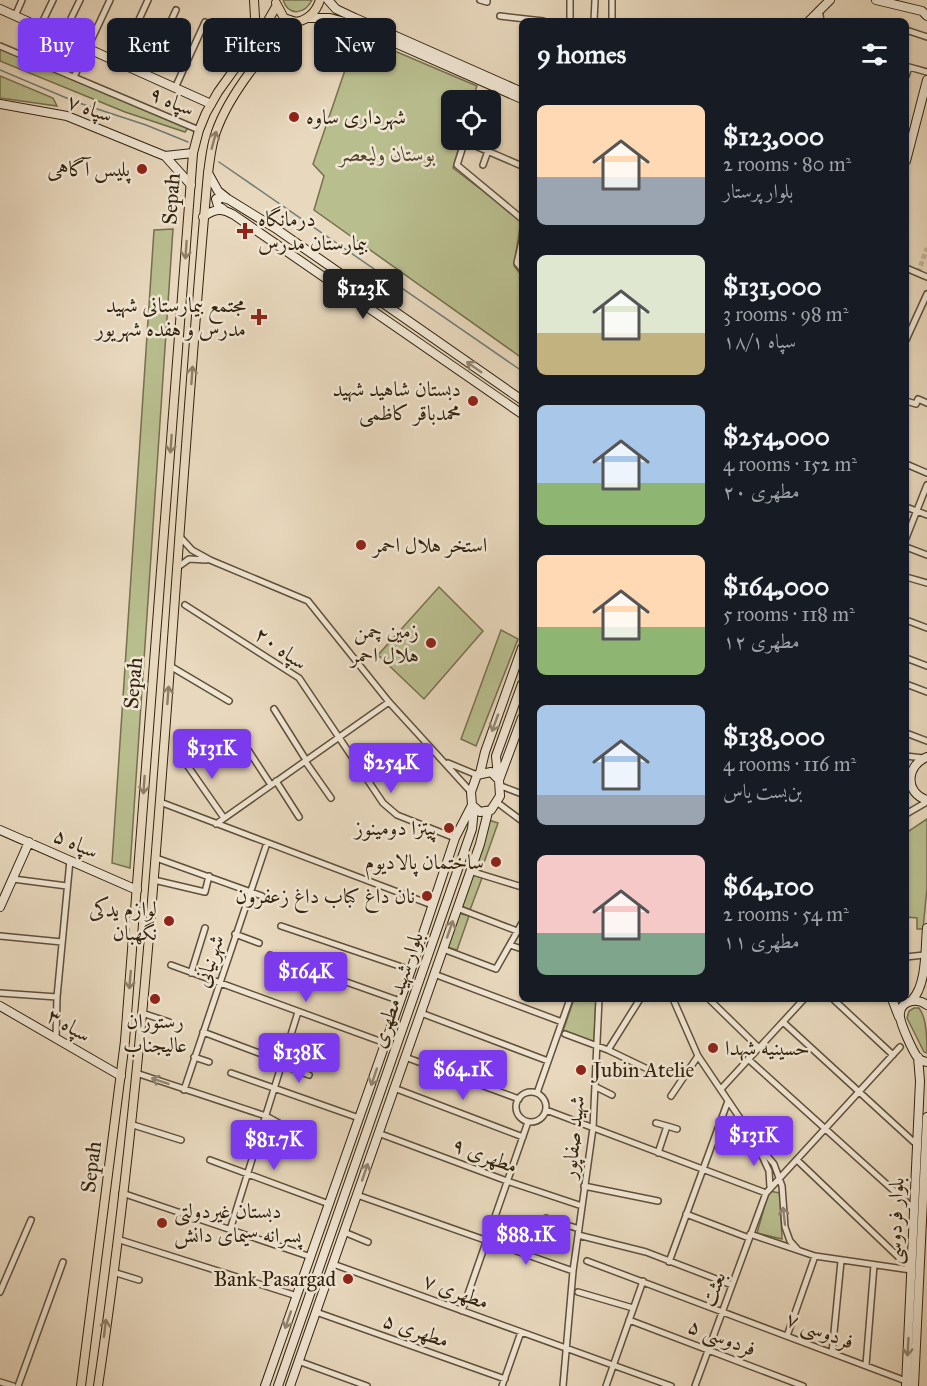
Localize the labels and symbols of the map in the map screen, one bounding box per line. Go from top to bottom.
street label: سپاه ۹ [145,80,198,123]
street label: سپاه ۷ [63,88,116,129]
place label: شهرداری ساوه [306,104,406,131]
marker: شهرداری ساوه [287,110,301,124]
one-way arrow [209,130,221,149]
park label: بوستان ولیعصر [338,141,435,168]
place label: پلیس آگاهی [47,156,131,184]
marker: پلیس آگاهی [135,162,149,176]
street label: Sepah [156,172,186,226]
place label: درمانگاه بیمارستان مدرس [258,206,368,256]
marker: درمانگاه بیمارستان مدرس [236,222,254,240]
one-way arrow [180,239,191,259]
pin: $123K [321,269,405,320]
place label: مجتمع بیمارستانی شهید مدرس و هفده شهریور [93,292,246,343]
marker: مجتمع بیمارستانی شهید مدرس و هفده شهریور [250,308,268,326]
one-way arrow [466,361,483,373]
one-way arrow [187,366,198,386]
place label: دبستان شاهید شهید محمدباقر کاظمی [332,376,461,427]
marker: دبستان شاهید شهید محمدباقر کاظمی [466,394,480,408]
one-way arrow [165,434,176,454]
place label: استخر هلال احمر [371,532,487,558]
marker: استخر هلال احمر [354,538,368,552]
place label: زمین چمن هلال احمر [349,618,419,668]
street label: سپاه ۲۰ [249,621,313,676]
marker: زمین چمن هلال احمر [424,636,438,650]
street label: Sepah [118,656,148,710]
one-way arrow [163,686,174,706]
one-way arrow [489,713,500,732]
pin: $131K [170,729,254,780]
pin: $254K [349,743,433,794]
one-way arrow [139,775,150,795]
place label: پیتزا دومینوز [353,815,437,843]
marker: پیتزا دومینوز [442,821,456,835]
street label: سپاه ۵ [49,822,102,865]
place label: ساختمان پالادیوم [365,849,484,880]
marker: ساختمان پالادیوم [489,855,503,869]
place label: نان داغ کباب داغ زعفرون [235,883,415,914]
marker: نان داغ کباب داغ زعفرون [420,889,434,903]
place label: لوازم یدکی نگهبان [89,896,157,946]
marker: لوازم یدکی نگهبان [162,914,176,928]
one-way arrow [446,920,457,939]
street label: بلوار شهید مطهری [365,929,430,1052]
street label: شهرنیانی [188,931,231,991]
pin: $164K [264,952,348,1003]
one-way arrow [124,969,135,989]
marker: رستوران عالیجناب [148,992,162,1006]
street label: سپاه ۳ [42,1002,96,1049]
place label: رستوران عالیجناب [123,1008,187,1058]
pin: $138K [257,1033,341,1084]
place label: حسینیه شهدا [725,1035,810,1062]
marker: حسینیه شهدا [706,1041,720,1055]
pin: $64.1K [414,1050,512,1101]
place label: Jubin Atelie [591,1057,695,1083]
marker: Jubin Atelie [574,1063,588,1077]
one-way arrow [367,1067,378,1086]
one-way arrow [151,1075,170,1086]
street label: شهید صفاپور [556,1094,592,1182]
pin: $131K [712,1116,796,1167]
pin: $81.7K [225,1120,323,1171]
street label: مطهری ۹ [449,1131,521,1179]
street label: Sepah [75,1139,107,1194]
one-way arrow [360,1163,371,1182]
street label: بلوار فردوسی [880,1177,912,1265]
place label: دبستان غیردولتی پسرانه سیمای دانش [174,1198,303,1250]
one-way arrow [778,1206,789,1226]
pin: $88.1K [477,1215,575,1266]
marker: دبستان غیردولتی پسرانه سیمای دانش [155,1216,169,1230]
place label: Bank Pasargad [213,1266,336,1292]
street label: مطهری ۷ [420,1267,492,1315]
street label: بعثت [695,1268,731,1310]
marker: Bank Pasargad [341,1272,355,1286]
street label: فردوسی ۷ [782,1305,858,1357]
street label: مطهری ۵ [380,1307,452,1353]
one-way arrow [282,1310,293,1329]
street label: فردوسی ۵ [684,1312,760,1364]
one-way arrow [100,1319,111,1338]
one-way arrow [902,1336,913,1356]

